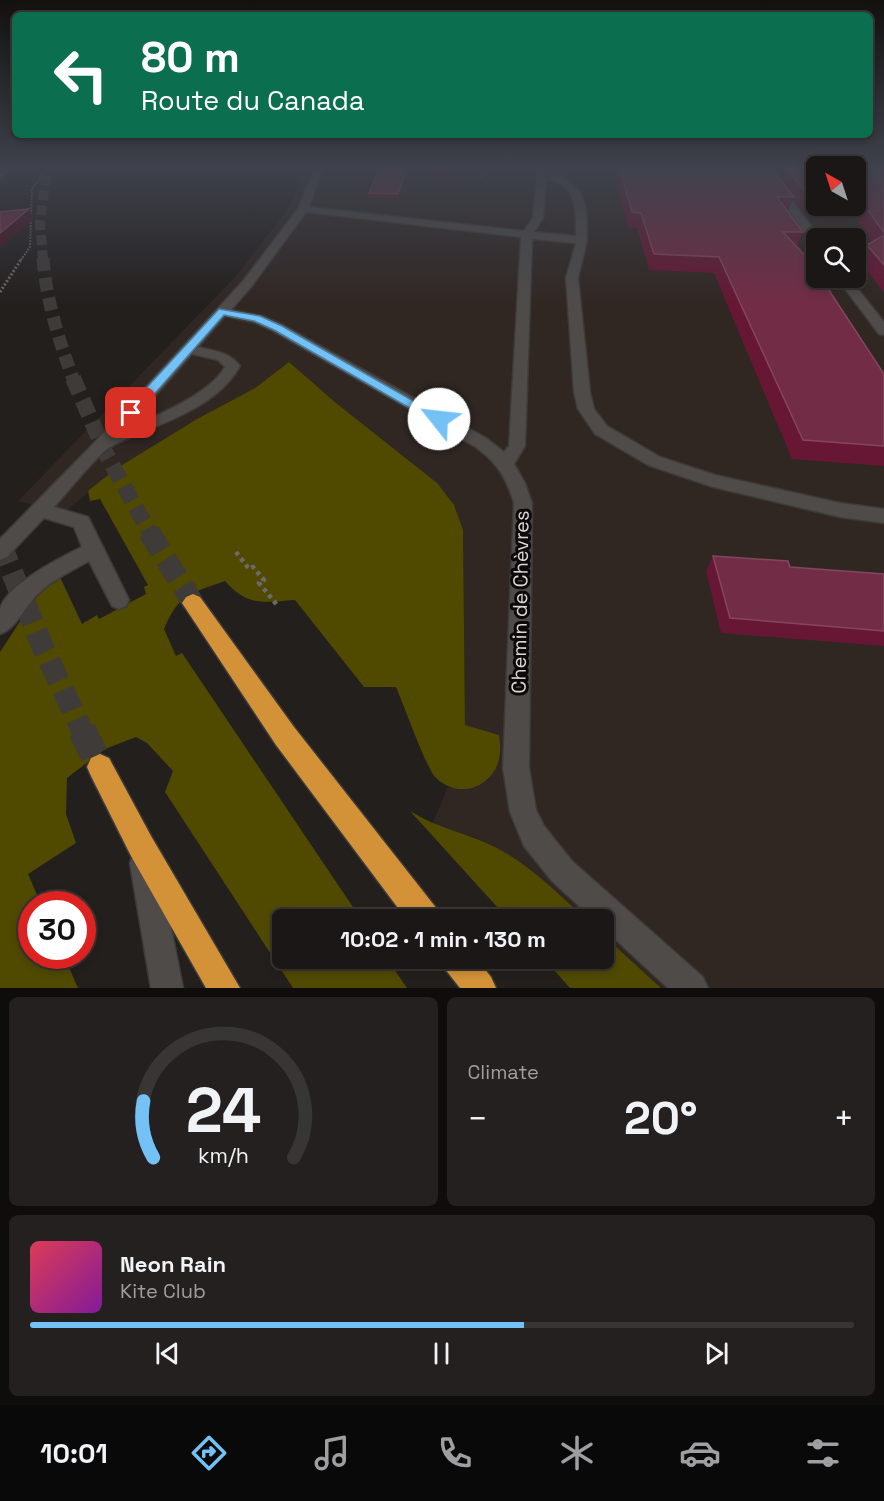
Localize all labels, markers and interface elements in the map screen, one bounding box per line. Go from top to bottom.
text: 80 m [141,31,240,84]
icon: left [42,36,120,114]
text: Route du Canada [141,83,364,118]
north arrow [806,156,866,216]
map controls [806,156,866,288]
button: search [806,228,866,288]
pin [105,387,156,438]
position arrow [407,387,471,451]
icon: arrive [114,396,147,429]
street label: Chemin de Chèvres [505,510,535,694]
speed limit sign: 30 [18,891,96,969]
text: 10:02 · 1 min · 130 m [340,925,546,953]
text: Climate [468,1059,539,1085]
text: 24 [185,1071,261,1150]
text: 20° [624,1090,698,1147]
text: − [468,1098,488,1140]
text: + [834,1098,854,1140]
text: km/h [198,1143,249,1170]
text: Neon Rain [120,1250,226,1278]
text: Kite Club [120,1278,206,1304]
icon: previous [151,1337,184,1370]
icon: pause [425,1337,458,1370]
icon: next [700,1337,733,1370]
icon: directions [188,1432,230,1474]
icon: music [311,1432,353,1474]
icon: phone [434,1432,476,1474]
icon: climate [556,1432,598,1474]
icon: car [679,1432,721,1474]
icon: filters [802,1432,844,1474]
text: 10:01 [40,1436,108,1471]

